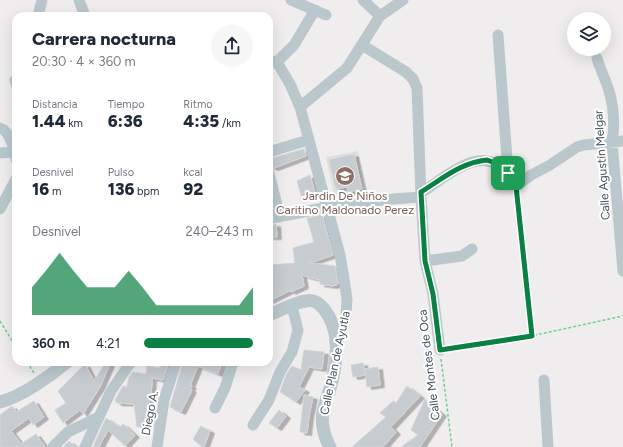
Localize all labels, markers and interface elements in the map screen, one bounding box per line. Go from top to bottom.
map controls [567,12,611,56]
button: layers [567,12,611,56]
button: share [211,25,253,67]
text: Carrera nocturna [32,28,176,50]
text: 20:30 · 4 × 360 m [32,54,136,69]
text: Distancia [32,98,77,111]
text: Tiempo [108,98,145,111]
text: Ritmo [183,98,213,111]
street label: Calle Agustín Melgar [591,109,613,221]
text: 1.44 [32,111,66,131]
text: 6:36 [108,111,143,131]
text: 4:35 [183,111,219,131]
text: km [66,117,83,130]
text: /km [219,117,241,130]
pin [491,156,525,190]
icon: arrive [497,162,519,184]
school or university icon: Jardin De Niños Caritino Maldonado Perez [334,165,356,187]
text: Desnivel [32,166,73,179]
text: Pulso [108,166,134,179]
text: kcal [183,166,203,179]
text: 16 [32,179,49,199]
text: 136 [108,179,134,199]
text: 92 [183,179,203,199]
text: m [49,185,61,198]
text: bpm [134,185,159,198]
place label: Jardin De Niños Caritino Maldonado Perez [276,189,414,217]
text: Desnivel [32,224,81,239]
text: 240–243 m [185,224,253,239]
street label: Calle Montes de Oca [415,309,443,421]
street label: Calle Plan de Ayutla [317,310,353,416]
text: 360 m [32,336,70,351]
text: 4:21 [96,336,120,351]
street label: Diego A. [139,389,161,437]

